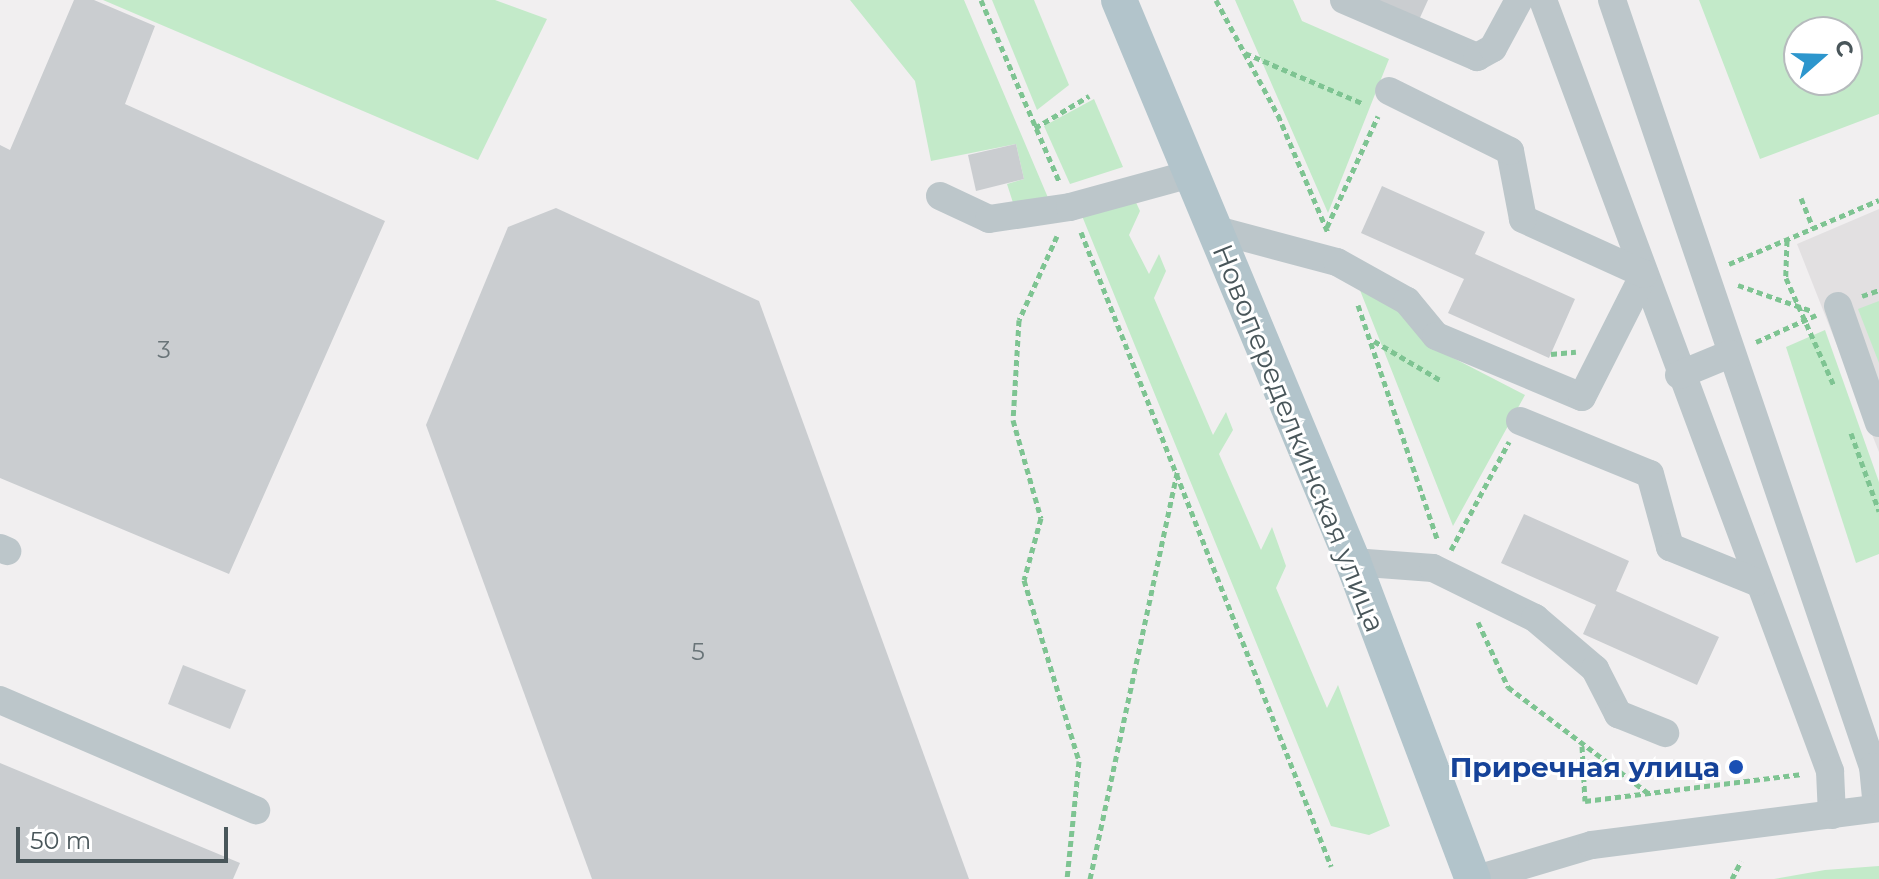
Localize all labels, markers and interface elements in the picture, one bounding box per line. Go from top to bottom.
north arrow [1783,16,1863,96]
text: С [1829,36,1860,60]
street label: Новопеределкинская улица [1206,239,1392,637]
house number: 3 [157,336,171,364]
house number: 5 [691,638,705,666]
place label: Приречная улица [1450,750,1720,784]
marker: Приречная улица [1727,758,1745,776]
scale bar [20,811,232,861]
text: 50 m [30,826,91,855]

